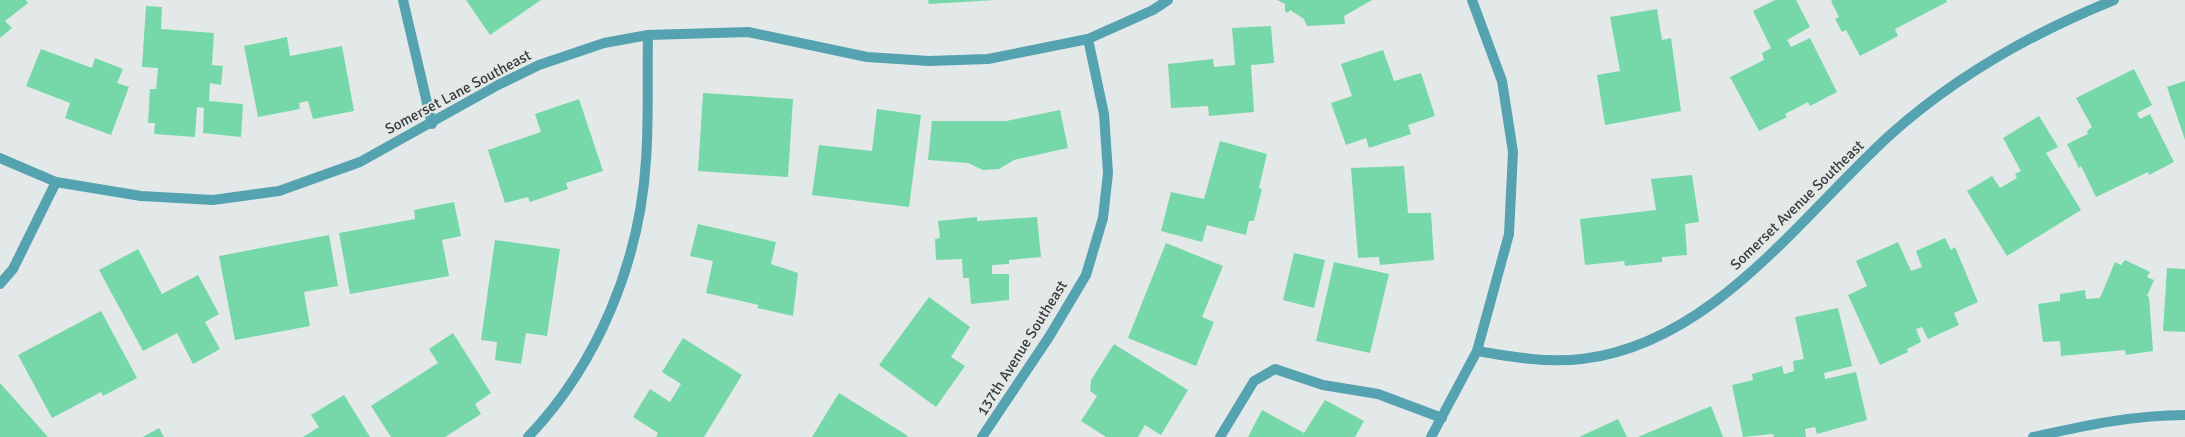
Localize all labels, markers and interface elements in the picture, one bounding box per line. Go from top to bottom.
street label: Somerset Lane Southeast [382,46,534,138]
street label: Somerset Avenue Southeast [1726,136,1868,274]
street label: 137th Avenue Southeast [973,277,1071,419]

